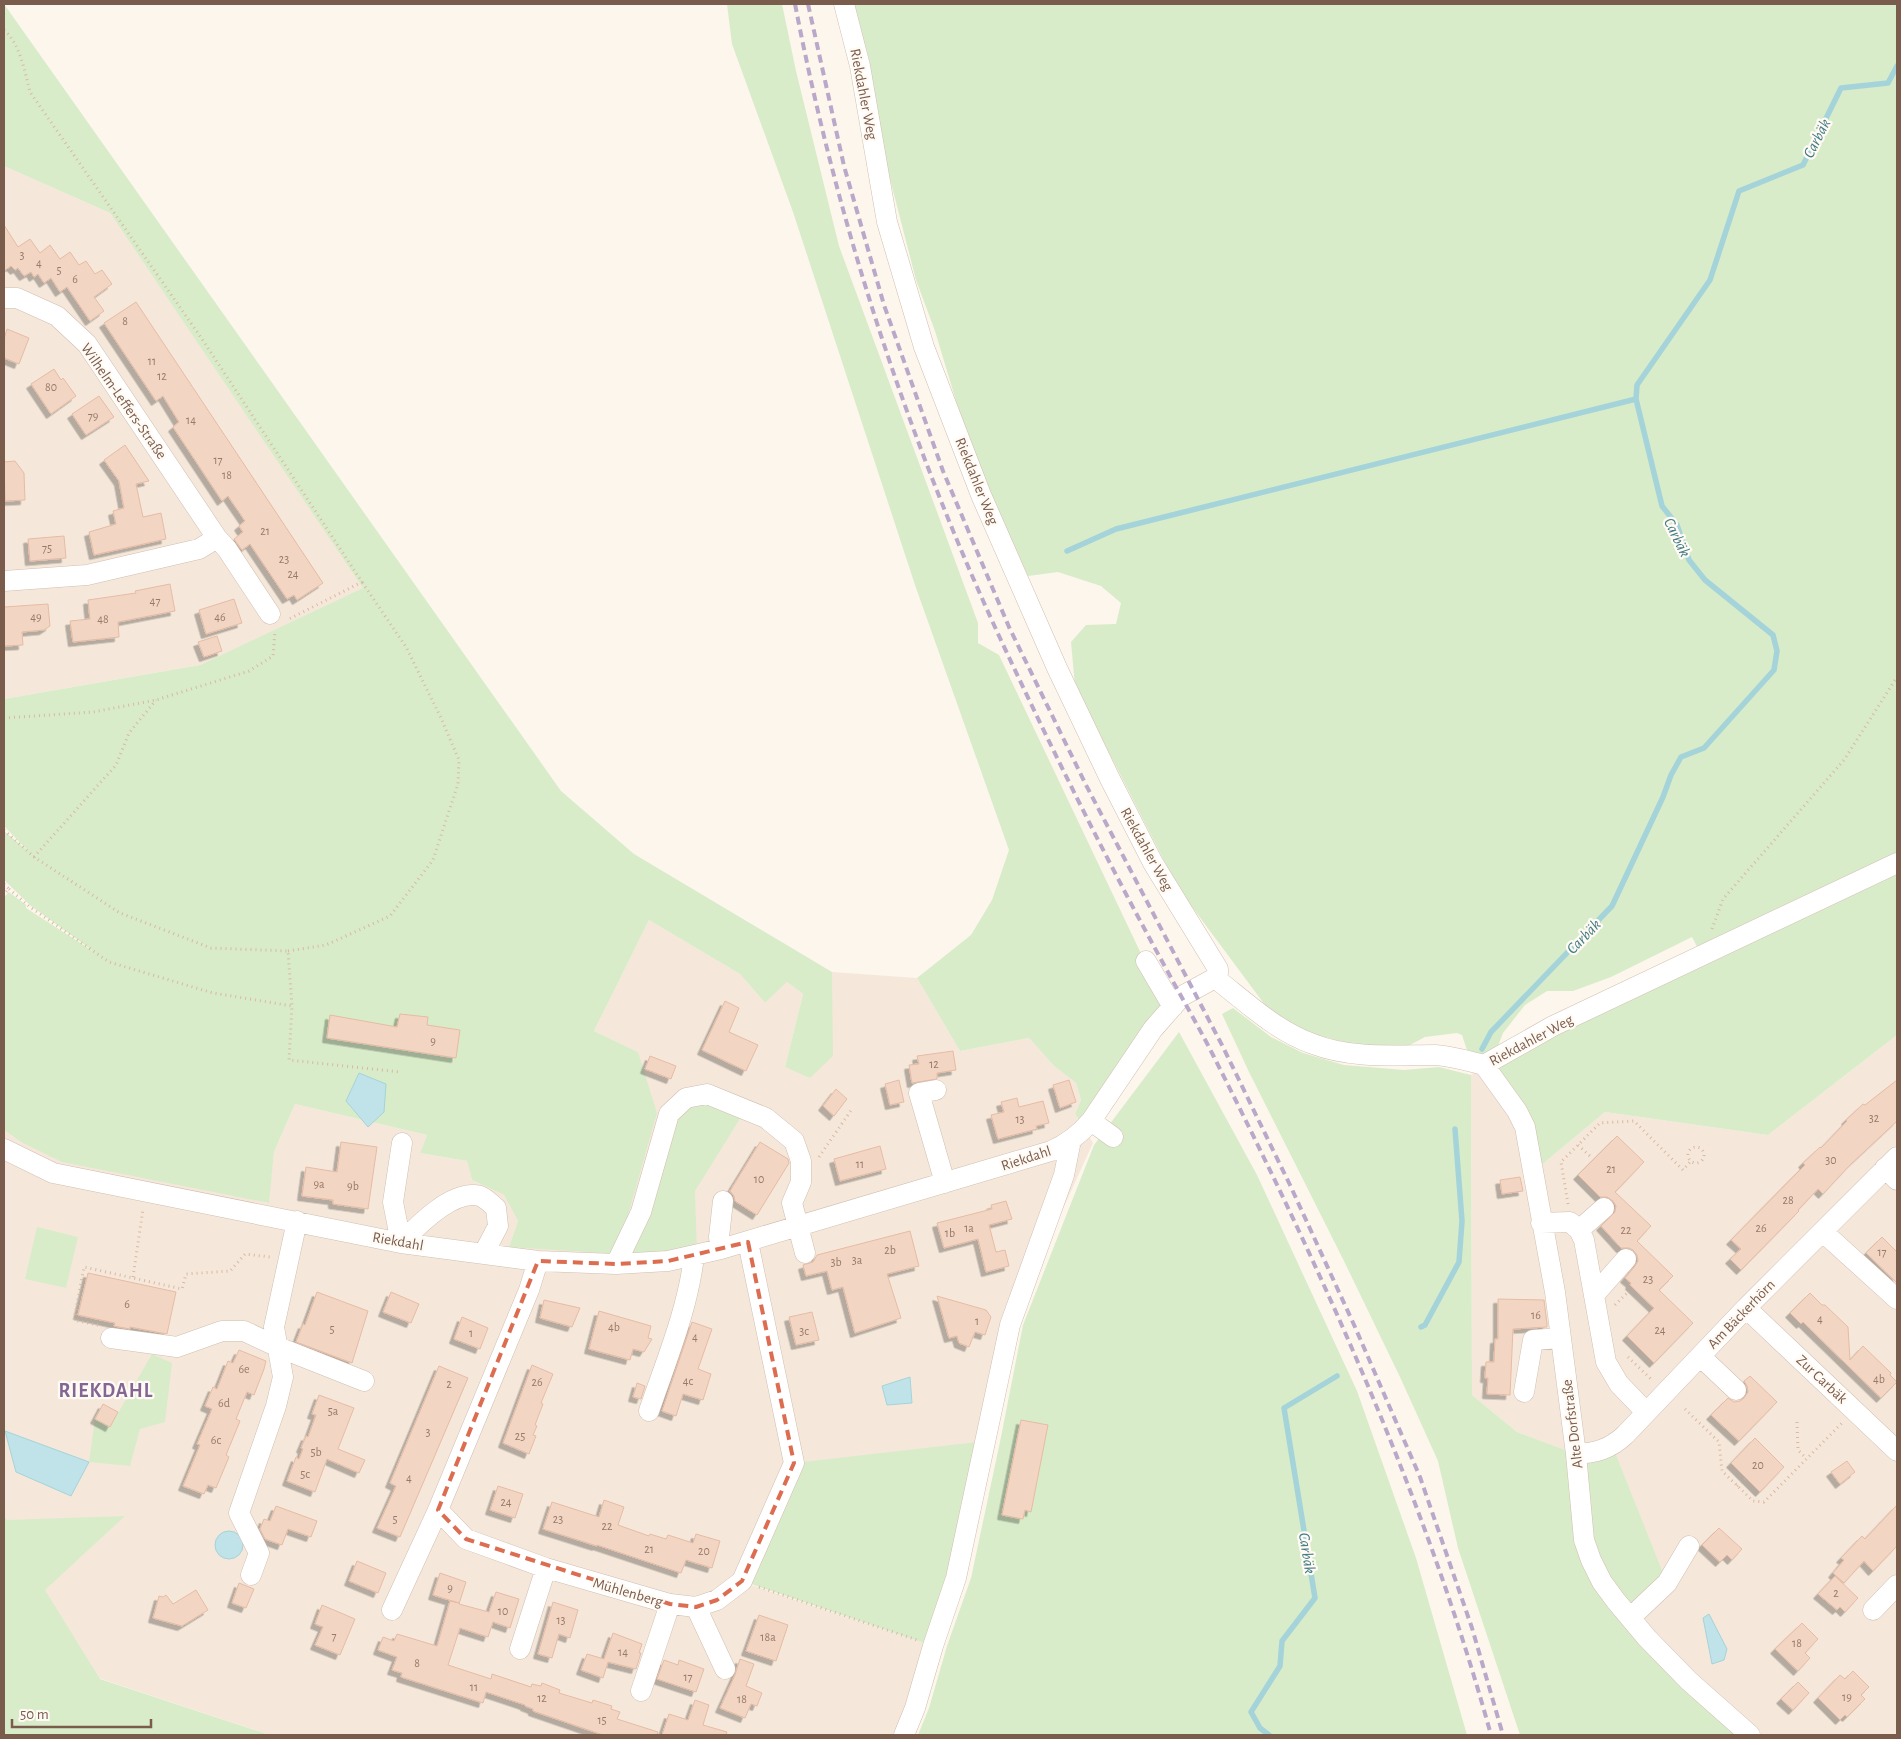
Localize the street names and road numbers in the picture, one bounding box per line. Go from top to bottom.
street label: Riekdahler Weg [847,47,880,142]
street label: Wilhelm-Leffers-Straße [78,341,169,462]
street label: Riekdahler Weg [952,435,1001,528]
street label: Riekdahler Weg [1118,805,1176,894]
street label: Riekdahler Weg [1487,1012,1576,1069]
street label: Riekdahl [999,1143,1053,1174]
street label: Riekdahl [371,1230,425,1253]
street label: Am Bäckerhörn [1705,1277,1778,1352]
street label: Zur Carbäk [1793,1352,1850,1407]
street label: Alte Dorfstraße [1560,1378,1585,1469]
street label: Mühlenberg [591,1575,665,1610]

